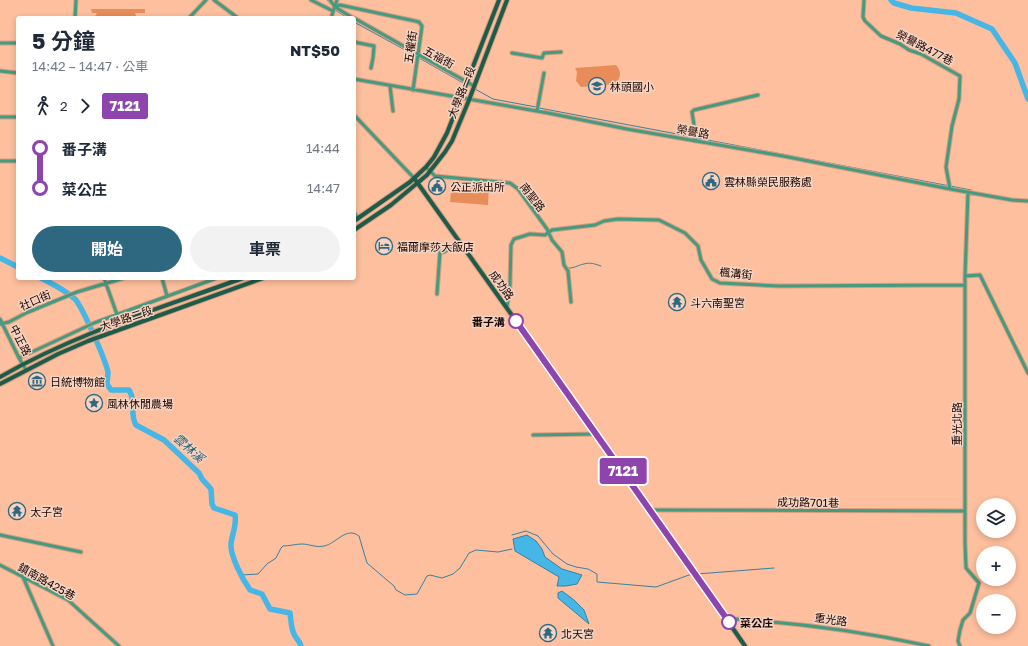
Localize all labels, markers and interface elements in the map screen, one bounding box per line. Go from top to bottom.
text: 5 分鐘 [32,27,95,54]
street label: 榮譽路477巷 [894,27,956,67]
street label: 五權街 [401,30,419,64]
text: NT$50 [290,41,340,59]
street label: 五福街 [421,43,457,71]
text: 14:42 – 14:47 · 公車 [32,58,148,74]
street label: 大學路一段 [445,64,477,120]
school or university icon: 林頭國小 [587,76,607,96]
place label: 林頭國小 [610,80,654,93]
icon: walk [32,95,54,117]
icon: forward [74,95,96,117]
text: 7121 [110,97,140,114]
text: 2 [60,98,68,114]
street label: 榮譽路 [676,122,710,140]
text: 番子溝 [62,140,107,158]
text: 14:44 [306,140,340,156]
public building icon: 雲林縣榮民服務處 [701,171,721,191]
place label: 雲林縣榮民服務處 [724,175,812,188]
public building icon: 公正派出所 [427,176,447,196]
text: 菜公庄 [62,180,107,198]
text: 14:47 [307,180,340,196]
place label: 公正派出所 [450,180,505,193]
street label: 南聖路 [518,180,548,214]
button: 開始 [32,226,182,272]
button: 車票 [190,226,340,272]
hotel icon: 福爾摩莎大飯店 [374,236,394,256]
place label: 福爾摩莎大飯店 [397,240,474,253]
street label: 楓溝街 [719,265,753,281]
street label: 成功路 [487,268,517,302]
street label: 社口街 [17,287,53,313]
temple icon: 斗六南聖宮 [667,292,687,312]
place label: 斗六南聖宮 [690,296,745,309]
street label: 大學路二段 [98,303,154,333]
marker: 番子溝 [508,313,524,329]
place label: 番子溝 [472,315,505,328]
street label: 中正路 [8,322,34,358]
museum icon: 日統博物館 [27,371,47,391]
place label: 日統博物館 [50,375,105,388]
place icon: 風林休閒農場 [84,393,104,413]
place label: 風林休閒農場 [107,397,173,410]
street label: 重光北路 [950,402,963,446]
water label: 雲林溪 [171,430,209,467]
line badge: 7121 [595,458,651,484]
text: 7121 [608,462,638,479]
street label: 成功路701巷 [777,495,839,509]
map controls [976,498,1016,634]
button: layers [976,498,1016,538]
temple icon: 太子宮 [7,501,27,521]
place label: 太子宮 [30,505,63,518]
button: + [976,546,1016,586]
street label: 鎮南路425巷 [16,560,78,602]
button: − [976,594,1016,634]
street label: 重光路 [814,610,848,628]
marker: 菜公庄 [721,614,737,630]
place label: 菜公庄 [740,616,773,629]
temple icon: 北天宮 [538,623,558,643]
place label: 北天宮 [561,627,594,640]

